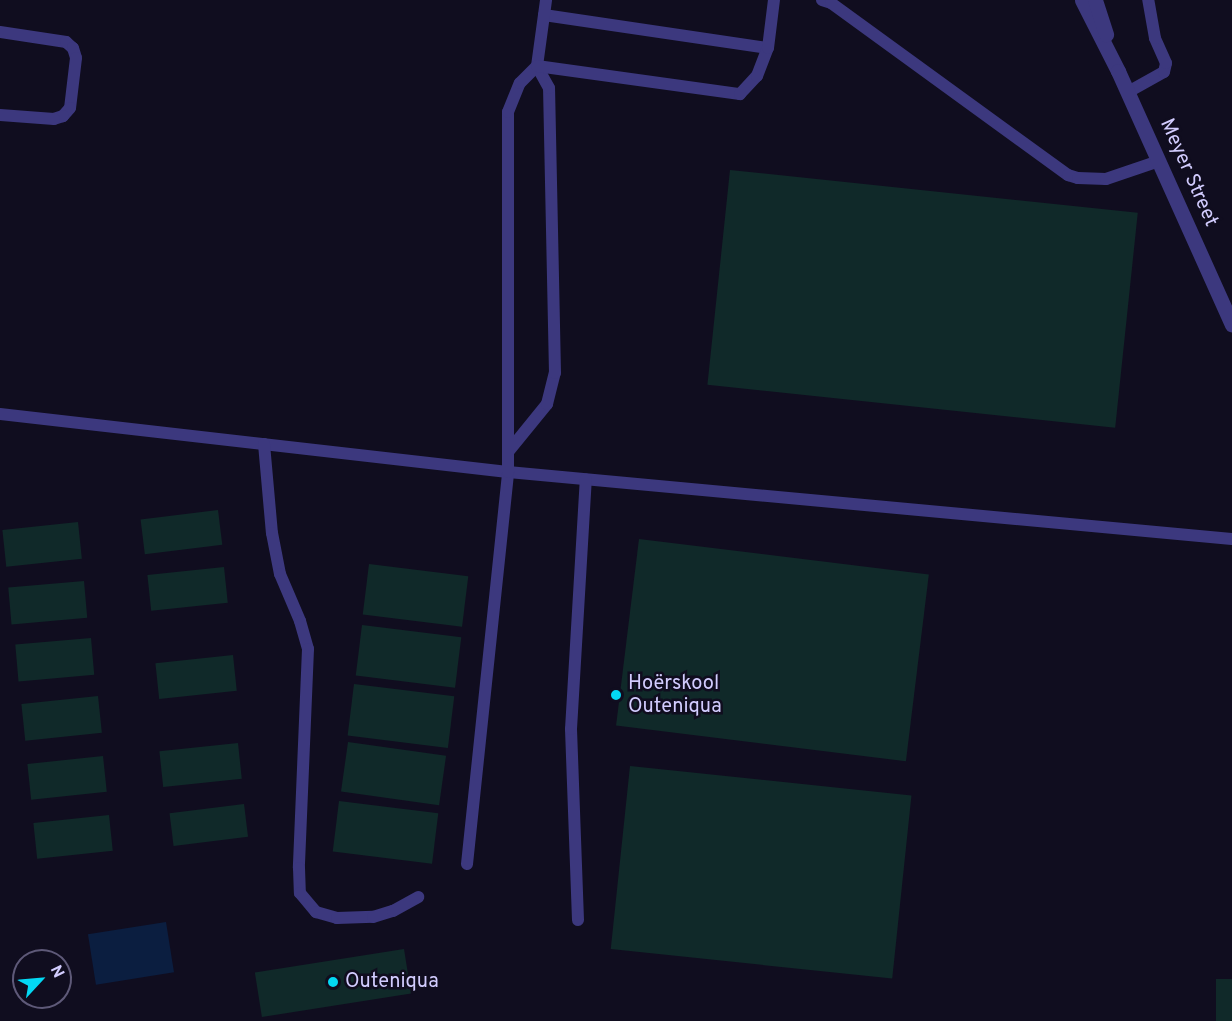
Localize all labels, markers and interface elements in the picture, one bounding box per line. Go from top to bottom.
street label: Meyer Street [1154,115,1222,231]
place label: Hoërskool Outeniqua [628,672,722,719]
marker: Hoërskool Outeniqua [609,688,623,702]
north arrow [12,949,72,1009]
text: N [45,962,68,982]
place label: Outeniqua [345,970,439,994]
marker: Outeniqua [326,975,340,989]

